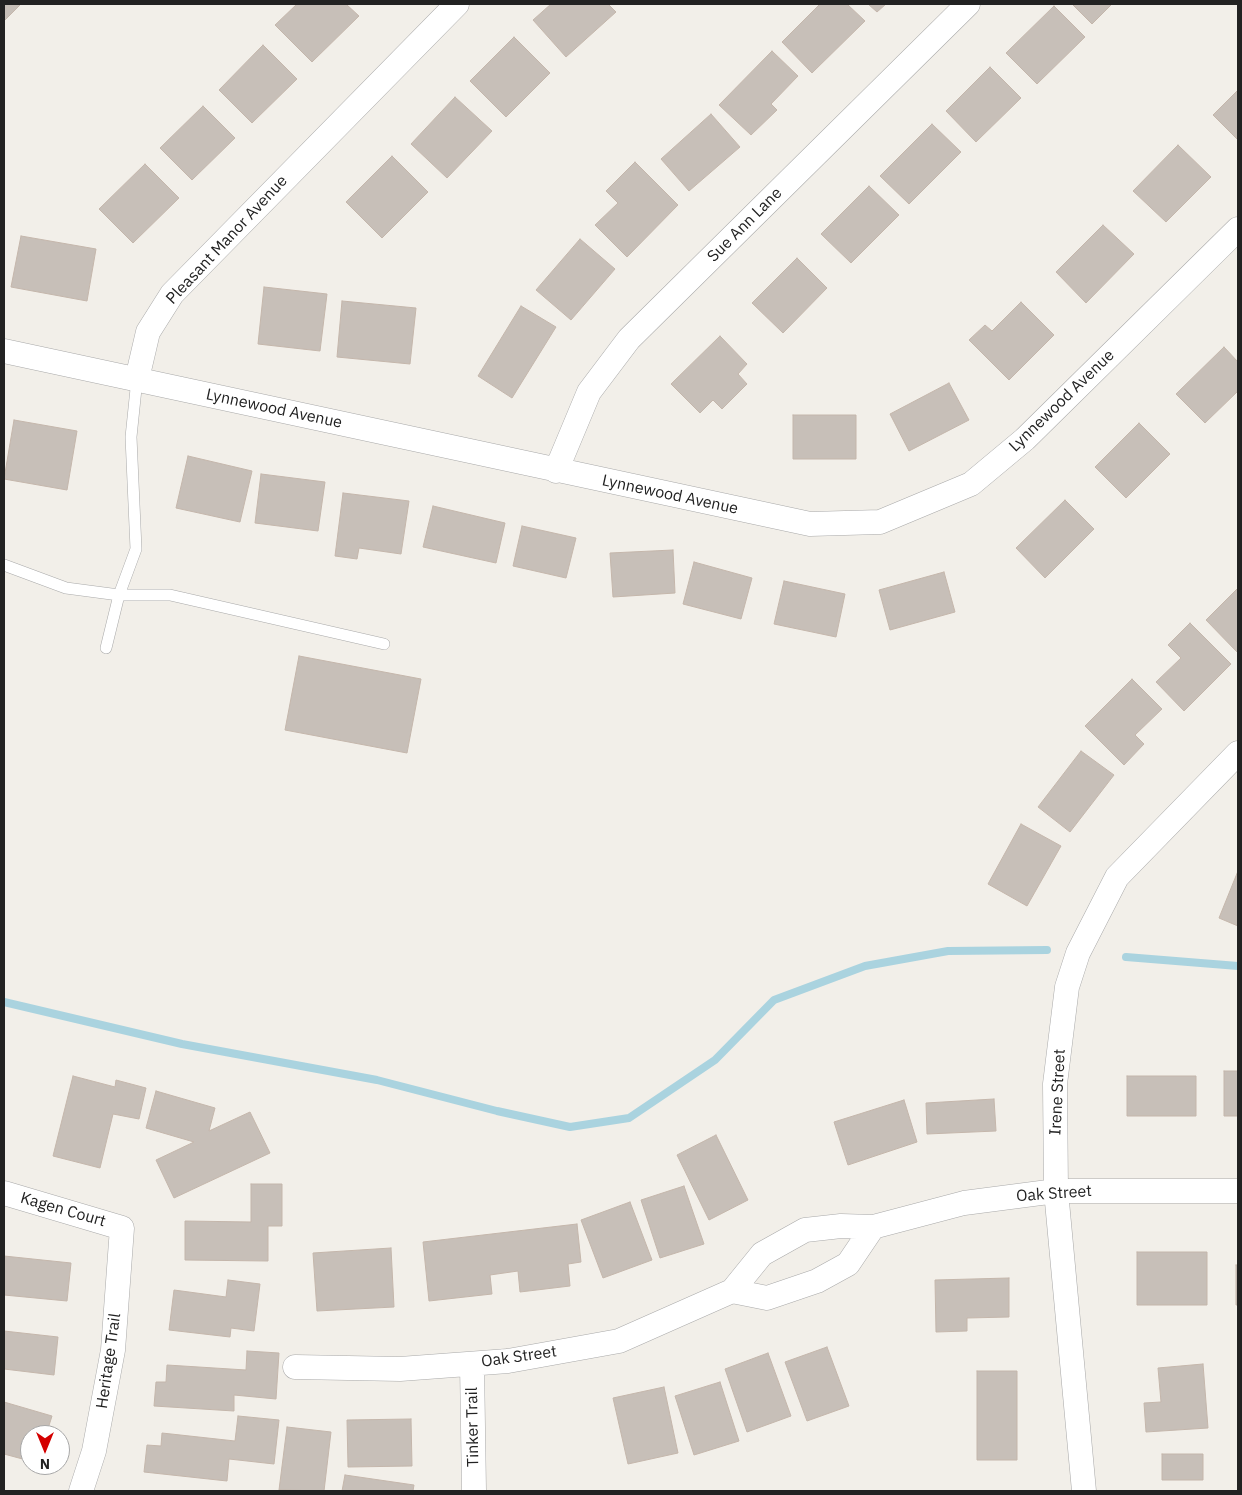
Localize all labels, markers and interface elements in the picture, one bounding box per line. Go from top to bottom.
street label: Pleasant Manor Avenue [162,172,292,308]
street label: Sue Ann Lane [704,184,786,266]
street label: Lynnewood Avenue [1005,346,1119,456]
street label: Lynnewood Avenue [204,385,344,433]
street label: Lynnewood Avenue [600,471,740,519]
street label: Irene Street [1046,1048,1070,1136]
street label: Oak Street [1015,1182,1093,1206]
street label: Kagen Court [18,1189,108,1231]
street label: Heritage Trail [93,1312,125,1410]
street label: Oak Street [480,1342,558,1372]
street label: Tinker Trail [463,1387,483,1467]
north arrow [20,1425,70,1475]
text: N [40,1455,50,1473]

